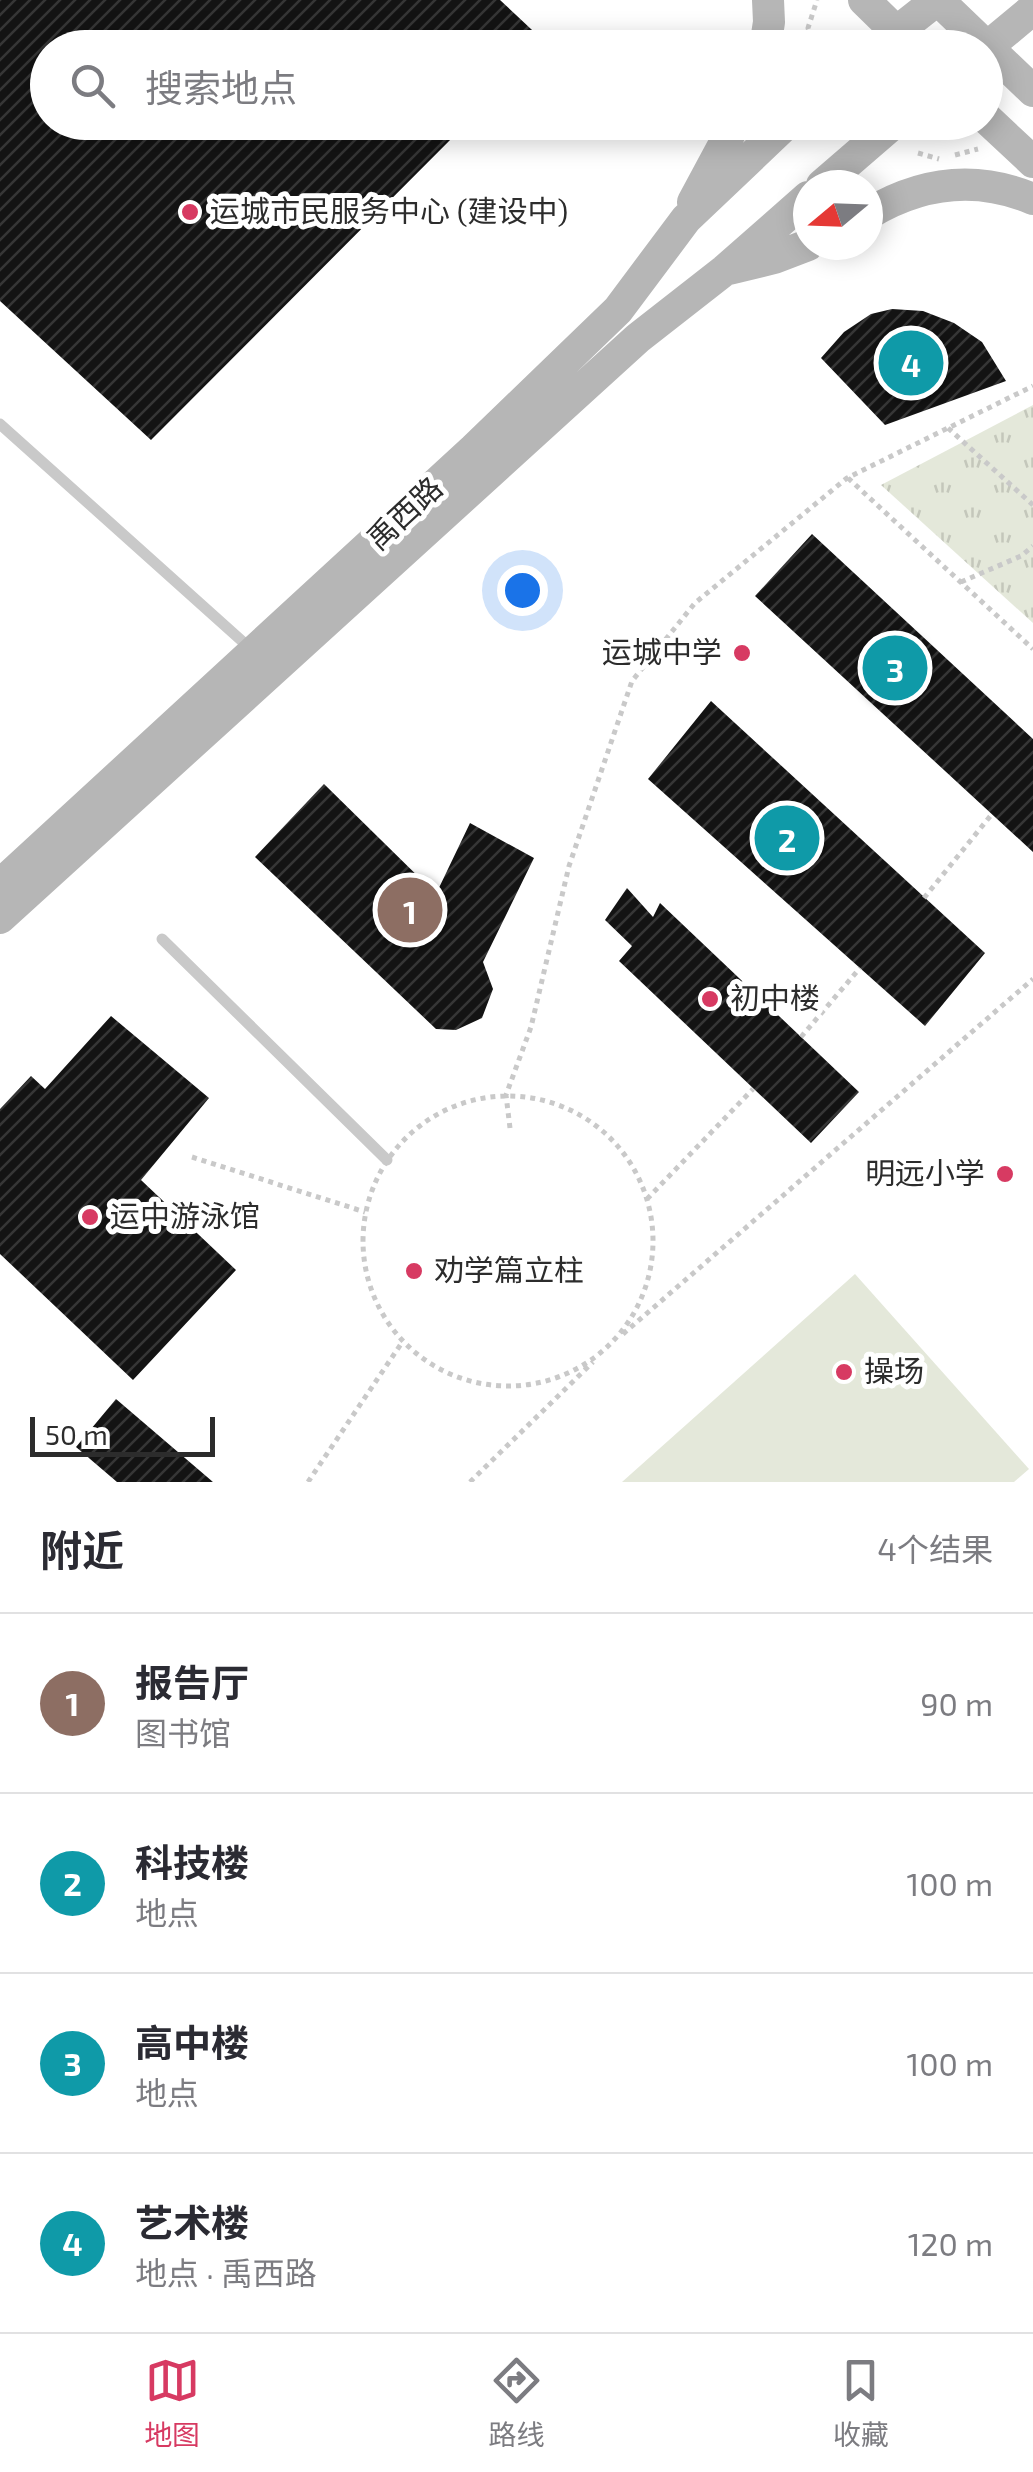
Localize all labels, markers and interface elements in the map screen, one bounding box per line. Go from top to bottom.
search box [30,30,1003,140]
icon: search [65,58,120,113]
text: 搜索地点 [145,64,297,110]
north arrow [793,170,883,260]
place label: 运城市民服务中心 (建设中) [210,192,568,228]
marker: 运城市民服务中心 (建设中) [179,201,201,223]
pin: 4 [878,326,944,400]
street label: 禹西路 [358,469,449,556]
your location [497,565,548,616]
pin: 3 [862,630,928,706]
place label: 运城中学 [602,633,722,669]
marker: 运城中学 [731,642,753,664]
pin: 2 [754,800,820,876]
pin: 1 [378,872,442,948]
place label: 初中楼 [730,979,820,1015]
marker: 初中楼 [699,988,721,1010]
place label: 明远小学 [865,1154,985,1190]
marker: 明远小学 [994,1163,1016,1185]
place label: 运中游泳馆 [110,1197,260,1233]
marker: 运中游泳馆 [79,1206,101,1228]
place label: 劝学篇立柱 [434,1251,584,1287]
marker: 劝学篇立柱 [403,1260,425,1282]
place label: 操场 [864,1352,924,1388]
marker: 操场 [833,1361,855,1383]
scale bar [30,1412,215,1456]
text: 50 m [45,1417,108,1451]
text: 附近 [40,1524,124,1574]
text: 4个结果 [877,1529,993,1567]
text: 报告厅 [135,1659,249,1705]
text: 1 [66,1684,79,1722]
text: 90 m [920,1684,993,1722]
text: 图书馆 [135,1713,231,1751]
text: 科技楼 [135,1839,249,1885]
text: 2 [63,1864,82,1902]
text: 100 m [907,1864,993,1902]
text: 地点 [135,1893,199,1931]
text: 高中楼 [135,2019,249,2065]
text: 3 [63,2044,82,2082]
text: 100 m [907,2044,993,2082]
text: 地点 [135,2073,199,2111]
text: 艺术楼 [135,2199,249,2245]
text: 4 [62,2224,83,2262]
text: 120 m [908,2224,993,2262]
text: 地点 · 禹西路 [135,2253,317,2291]
tab: 地图 [144,2353,200,2453]
tab: 路线 [488,2353,545,2453]
tab: 收藏 [833,2353,889,2453]

